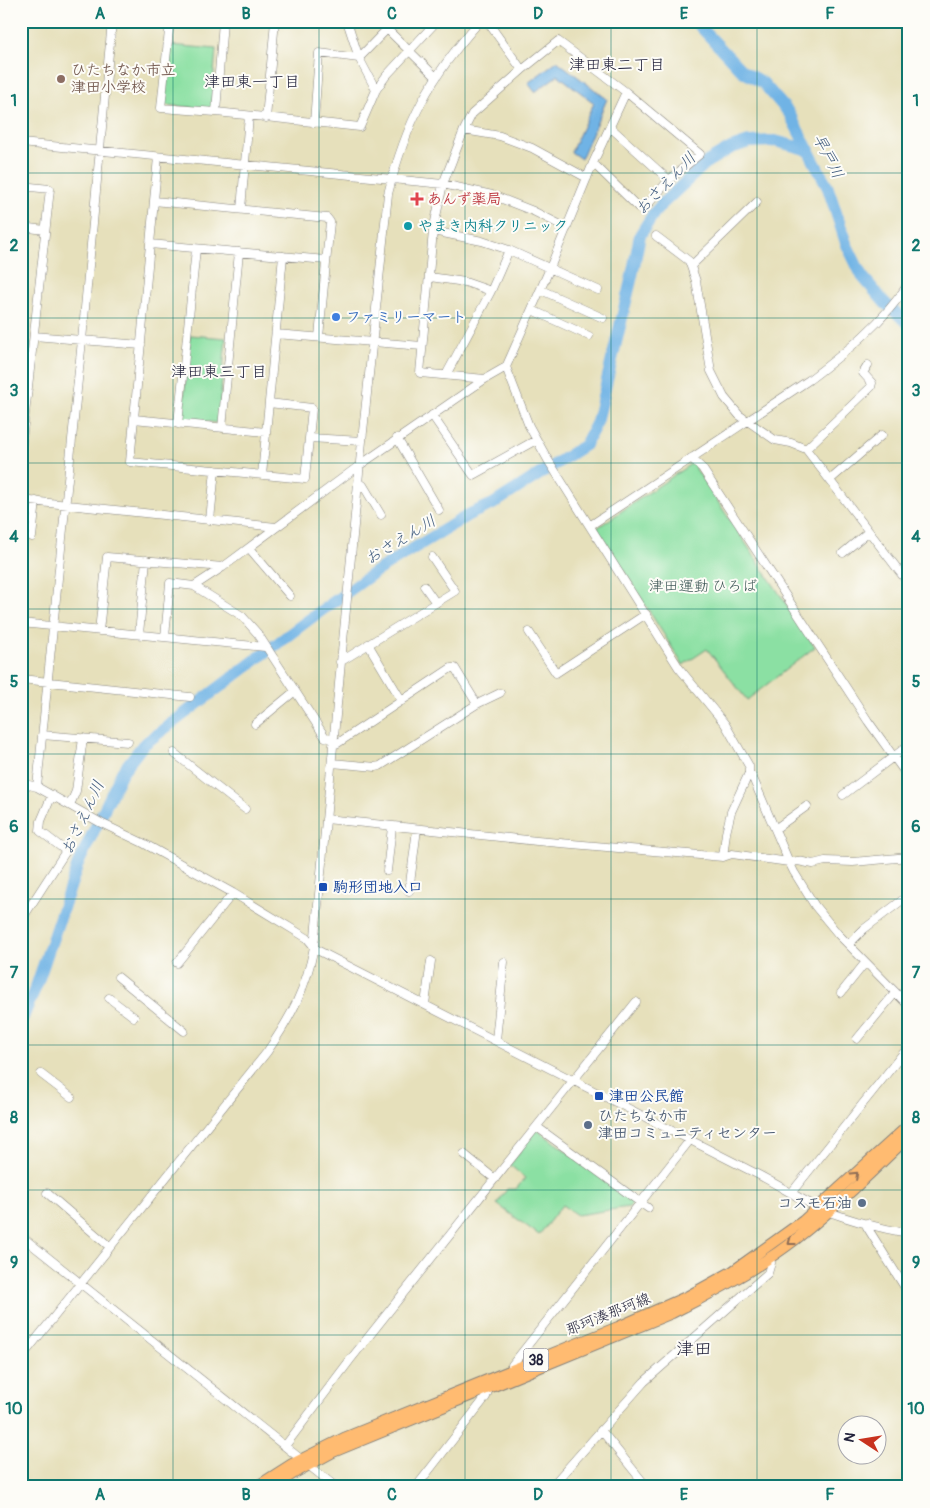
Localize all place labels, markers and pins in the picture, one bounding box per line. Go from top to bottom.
place label: ひたちなか市立 津田小学校 [71,61,176,97]
marker: ひたちなか市立 津田小学校 [55,73,67,85]
place label: あんず薬局 [427,190,501,209]
marker: あんず薬局 [411,193,423,205]
place label: やまき内科クリニック [418,217,568,236]
marker: やまき内科クリニック [402,220,414,232]
place label: ファミリーマート [346,308,467,327]
marker: ファミリーマート [330,311,342,323]
place label: 駒形団地入口 [333,878,423,897]
marker: 駒形団地入口 [317,881,329,893]
place label: 津田公民館 [609,1087,684,1106]
marker: 津田公民館 [593,1090,605,1102]
place label: ひたちなか市 津田コミュニティセンター [598,1107,777,1143]
marker: ひたちなか市 津田コミュニティセンター [582,1119,594,1131]
place label: コスモ石油 [778,1194,852,1213]
marker: コスモ石油 [856,1197,868,1209]

